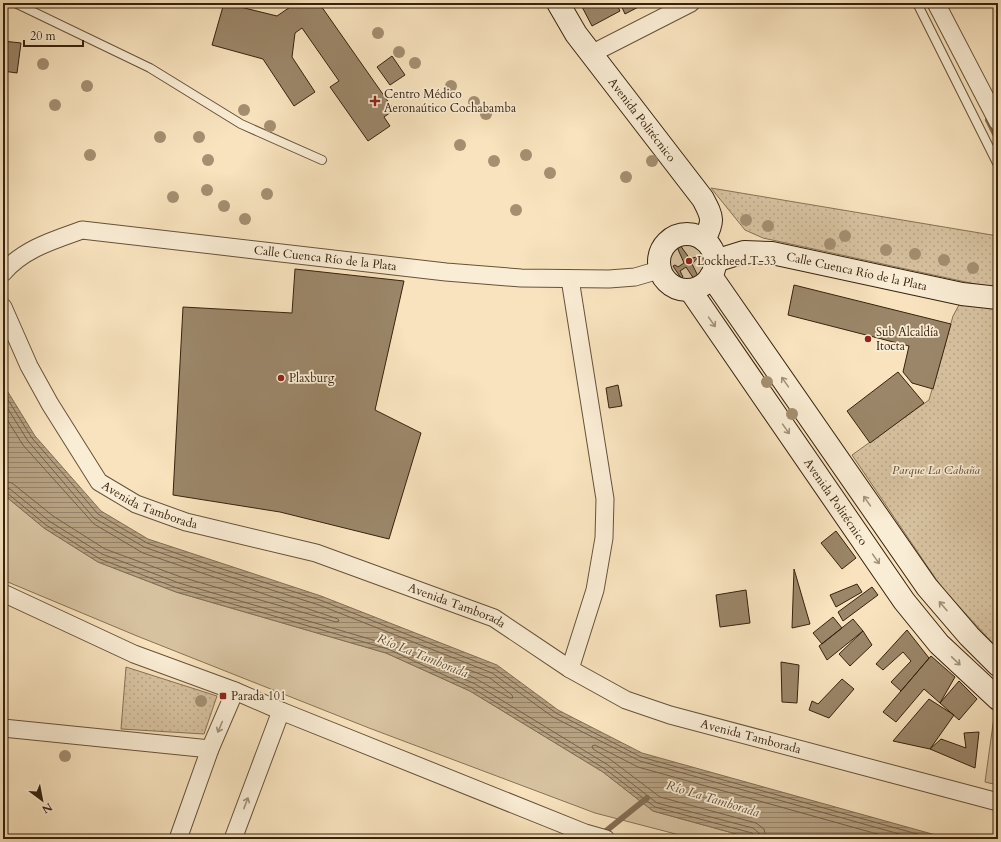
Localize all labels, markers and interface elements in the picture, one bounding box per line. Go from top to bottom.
scale bar [24,22,83,48]
text: 20 m [30,28,57,44]
street label: Avenida Politécnico [605,74,680,165]
place label: Centro Médico Aeronaútico Cochabamba [384,86,517,116]
marker: Centro Médico Aeronaútico Cochabamba [369,95,381,107]
street label: Calle Cuenca Río de la Plata [253,242,398,274]
street label: Calle Cuenca Río de la Plata [785,248,929,294]
place label: Lockheed T-33 [697,253,776,269]
marker: Lockheed T-33 [684,256,694,266]
one-way arrow [708,316,716,327]
place label: Sub Alcaldía Itocta [876,324,939,354]
marker: Sub Alcaldía Itocta [863,334,873,344]
place label: Plaxburg [289,370,335,386]
marker: Plaxburg [276,373,286,383]
one-way arrow [781,377,789,388]
one-way arrow [782,423,790,434]
street label: Avenida Politécnico [800,455,871,549]
park label: Parque La Cabaña [892,462,981,478]
street label: Avenida Tamborada [99,477,200,533]
one-way arrow [863,496,871,507]
one-way arrow [872,553,880,564]
street label: Avenida Tamborada [406,579,509,632]
one-way arrow [938,601,947,611]
water label: Río La Tamborada [374,629,471,682]
one-way arrow [951,656,962,665]
place label: Parada 101 [231,688,286,704]
marker: Parada 101 [218,691,228,701]
street label: Avenida Tamborada [699,715,804,758]
one-way arrow [216,720,223,732]
water label: Río La Tamborada [664,776,762,822]
north arrow [22,780,62,820]
one-way arrow [243,797,251,809]
text: N [39,799,55,817]

